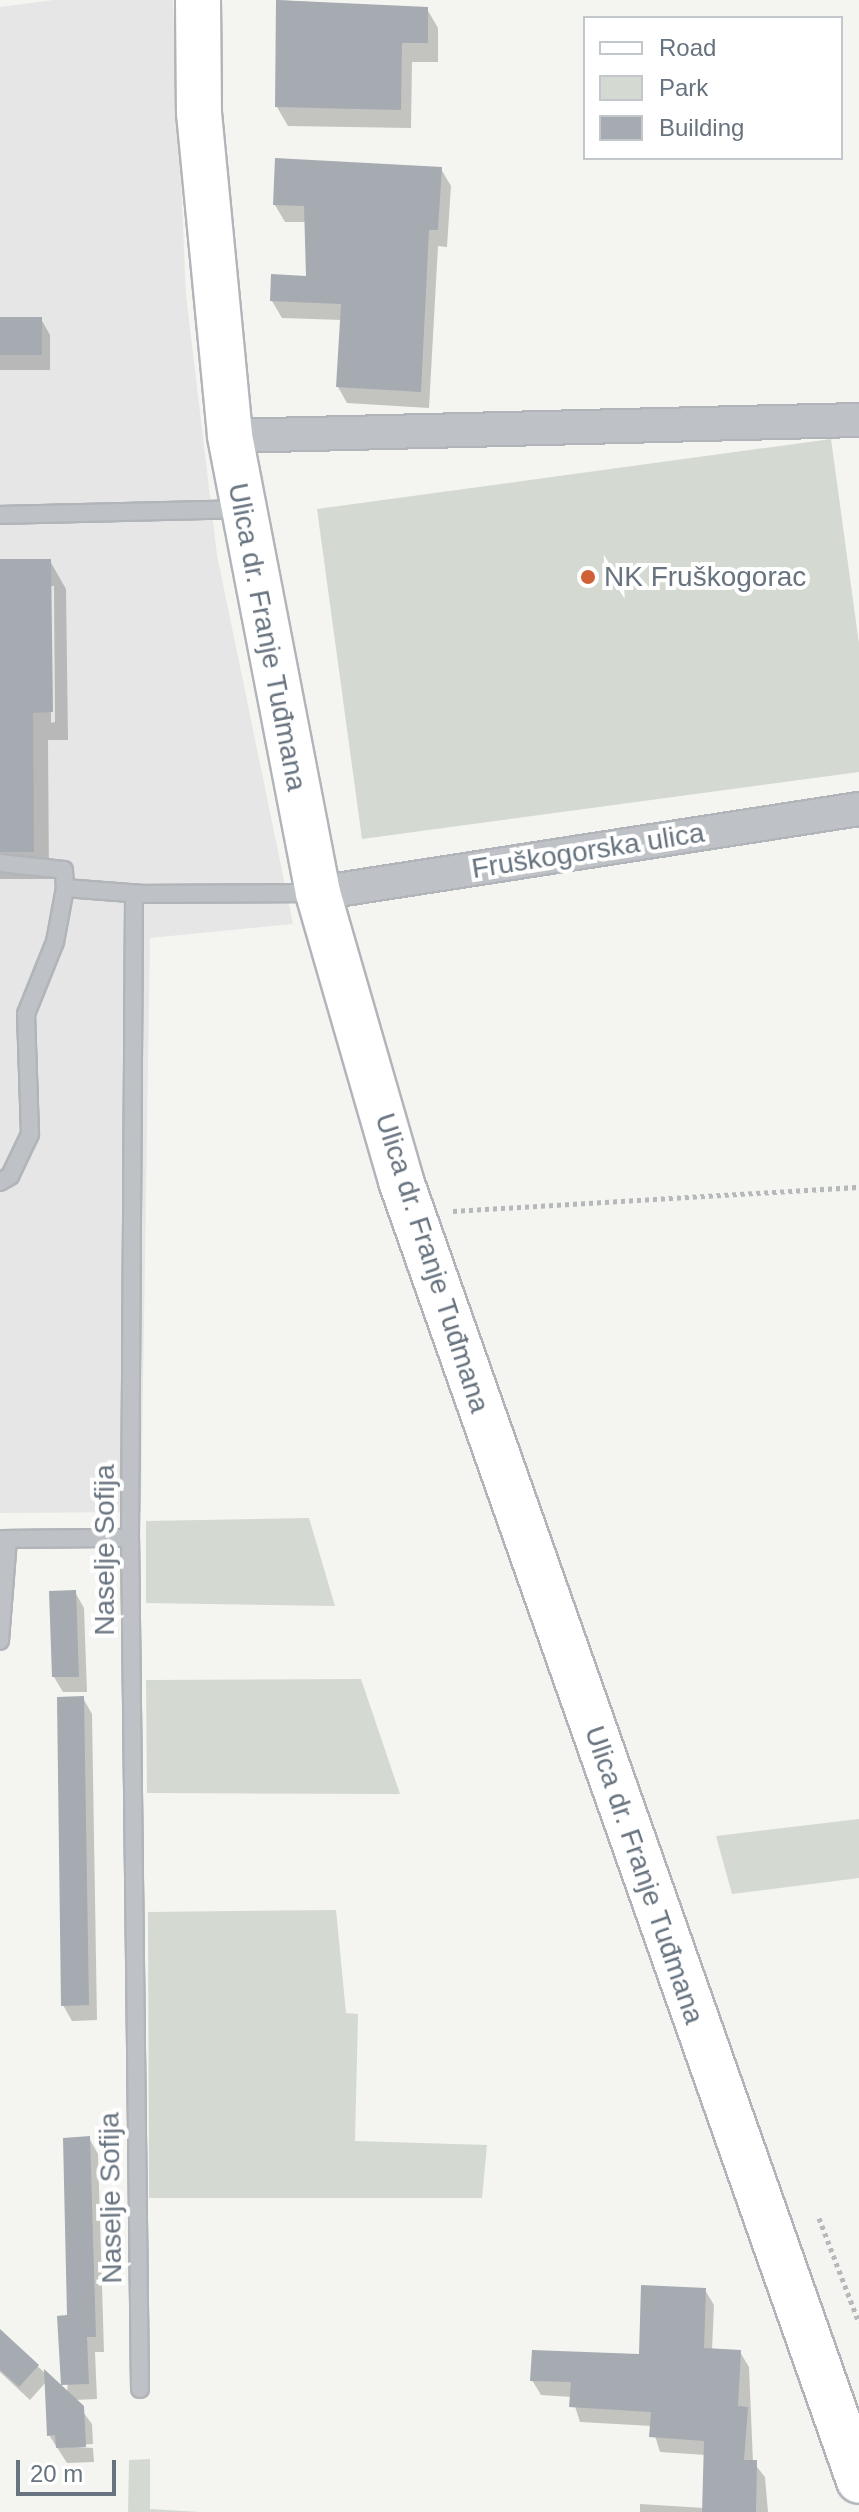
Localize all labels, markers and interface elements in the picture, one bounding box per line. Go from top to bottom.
legend [583,16,843,160]
text: Road [659,34,716,61]
text: Park [659,74,708,101]
text: Building [659,114,744,141]
street label: Ulica dr. Franje Tuđmana [221,480,313,794]
place label: NK Fruškogorac [604,560,806,594]
marker: NK Fruškogorac [579,568,597,586]
street label: Fruškogorska ulica [469,816,707,886]
street label: Ulica dr. Franje Tuđmana [368,1109,496,1417]
street label: Naselje Sofija [88,1464,122,1636]
street label: Ulica dr. Franje Tuđmana [577,1721,711,2029]
street label: Naselje Sofija [93,2112,129,2284]
scale bar [20,2444,120,2494]
text: 20 m [30,2460,83,2487]

